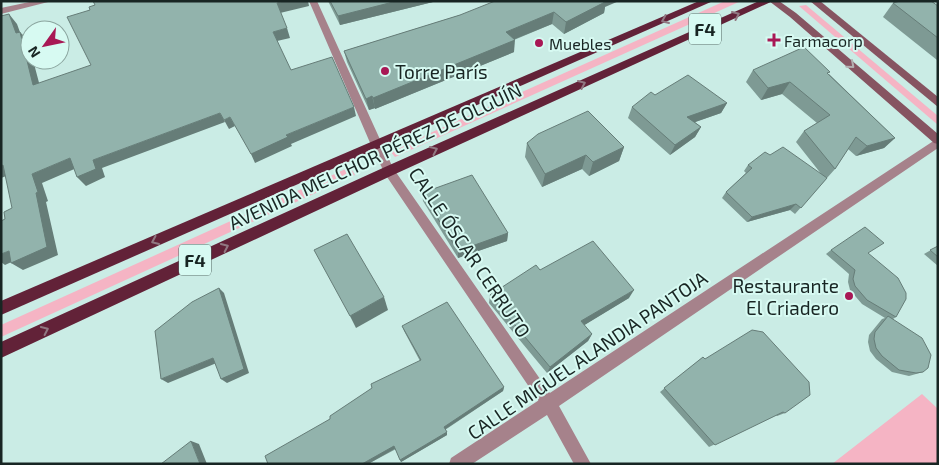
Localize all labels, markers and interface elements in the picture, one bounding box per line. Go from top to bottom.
one-way arrow [731,11,740,22]
road number: F4 [689,13,721,44]
one-way arrow [661,14,669,24]
north arrow [20,20,70,70]
place label: Farmacorp [784,31,863,50]
place label: Muebles [549,34,611,53]
marker: Farmacorp [768,34,780,46]
marker: Muebles [533,37,545,49]
text: N [24,43,44,61]
one-way arrow [845,59,854,68]
place label: Torre París [395,60,488,83]
marker: Torre París [379,65,391,77]
street label: AVENIDA MELCHOR PÉREZ DE OLGUÍN [225,78,525,234]
one-way arrow [577,79,586,90]
one-way arrow [429,146,438,157]
street label: CALLE ÓSCAR CERRUTO [405,163,535,341]
one-way arrow [151,235,160,246]
one-way arrow [220,242,229,253]
road number: F4 [179,244,211,276]
street label: CALLE MIGUEL ALANDIA PANTOJA [463,266,711,444]
place label: Restaurante El Criadero [732,274,839,319]
marker: Restaurante El Criadero [843,290,855,302]
one-way arrow [40,326,49,336]

